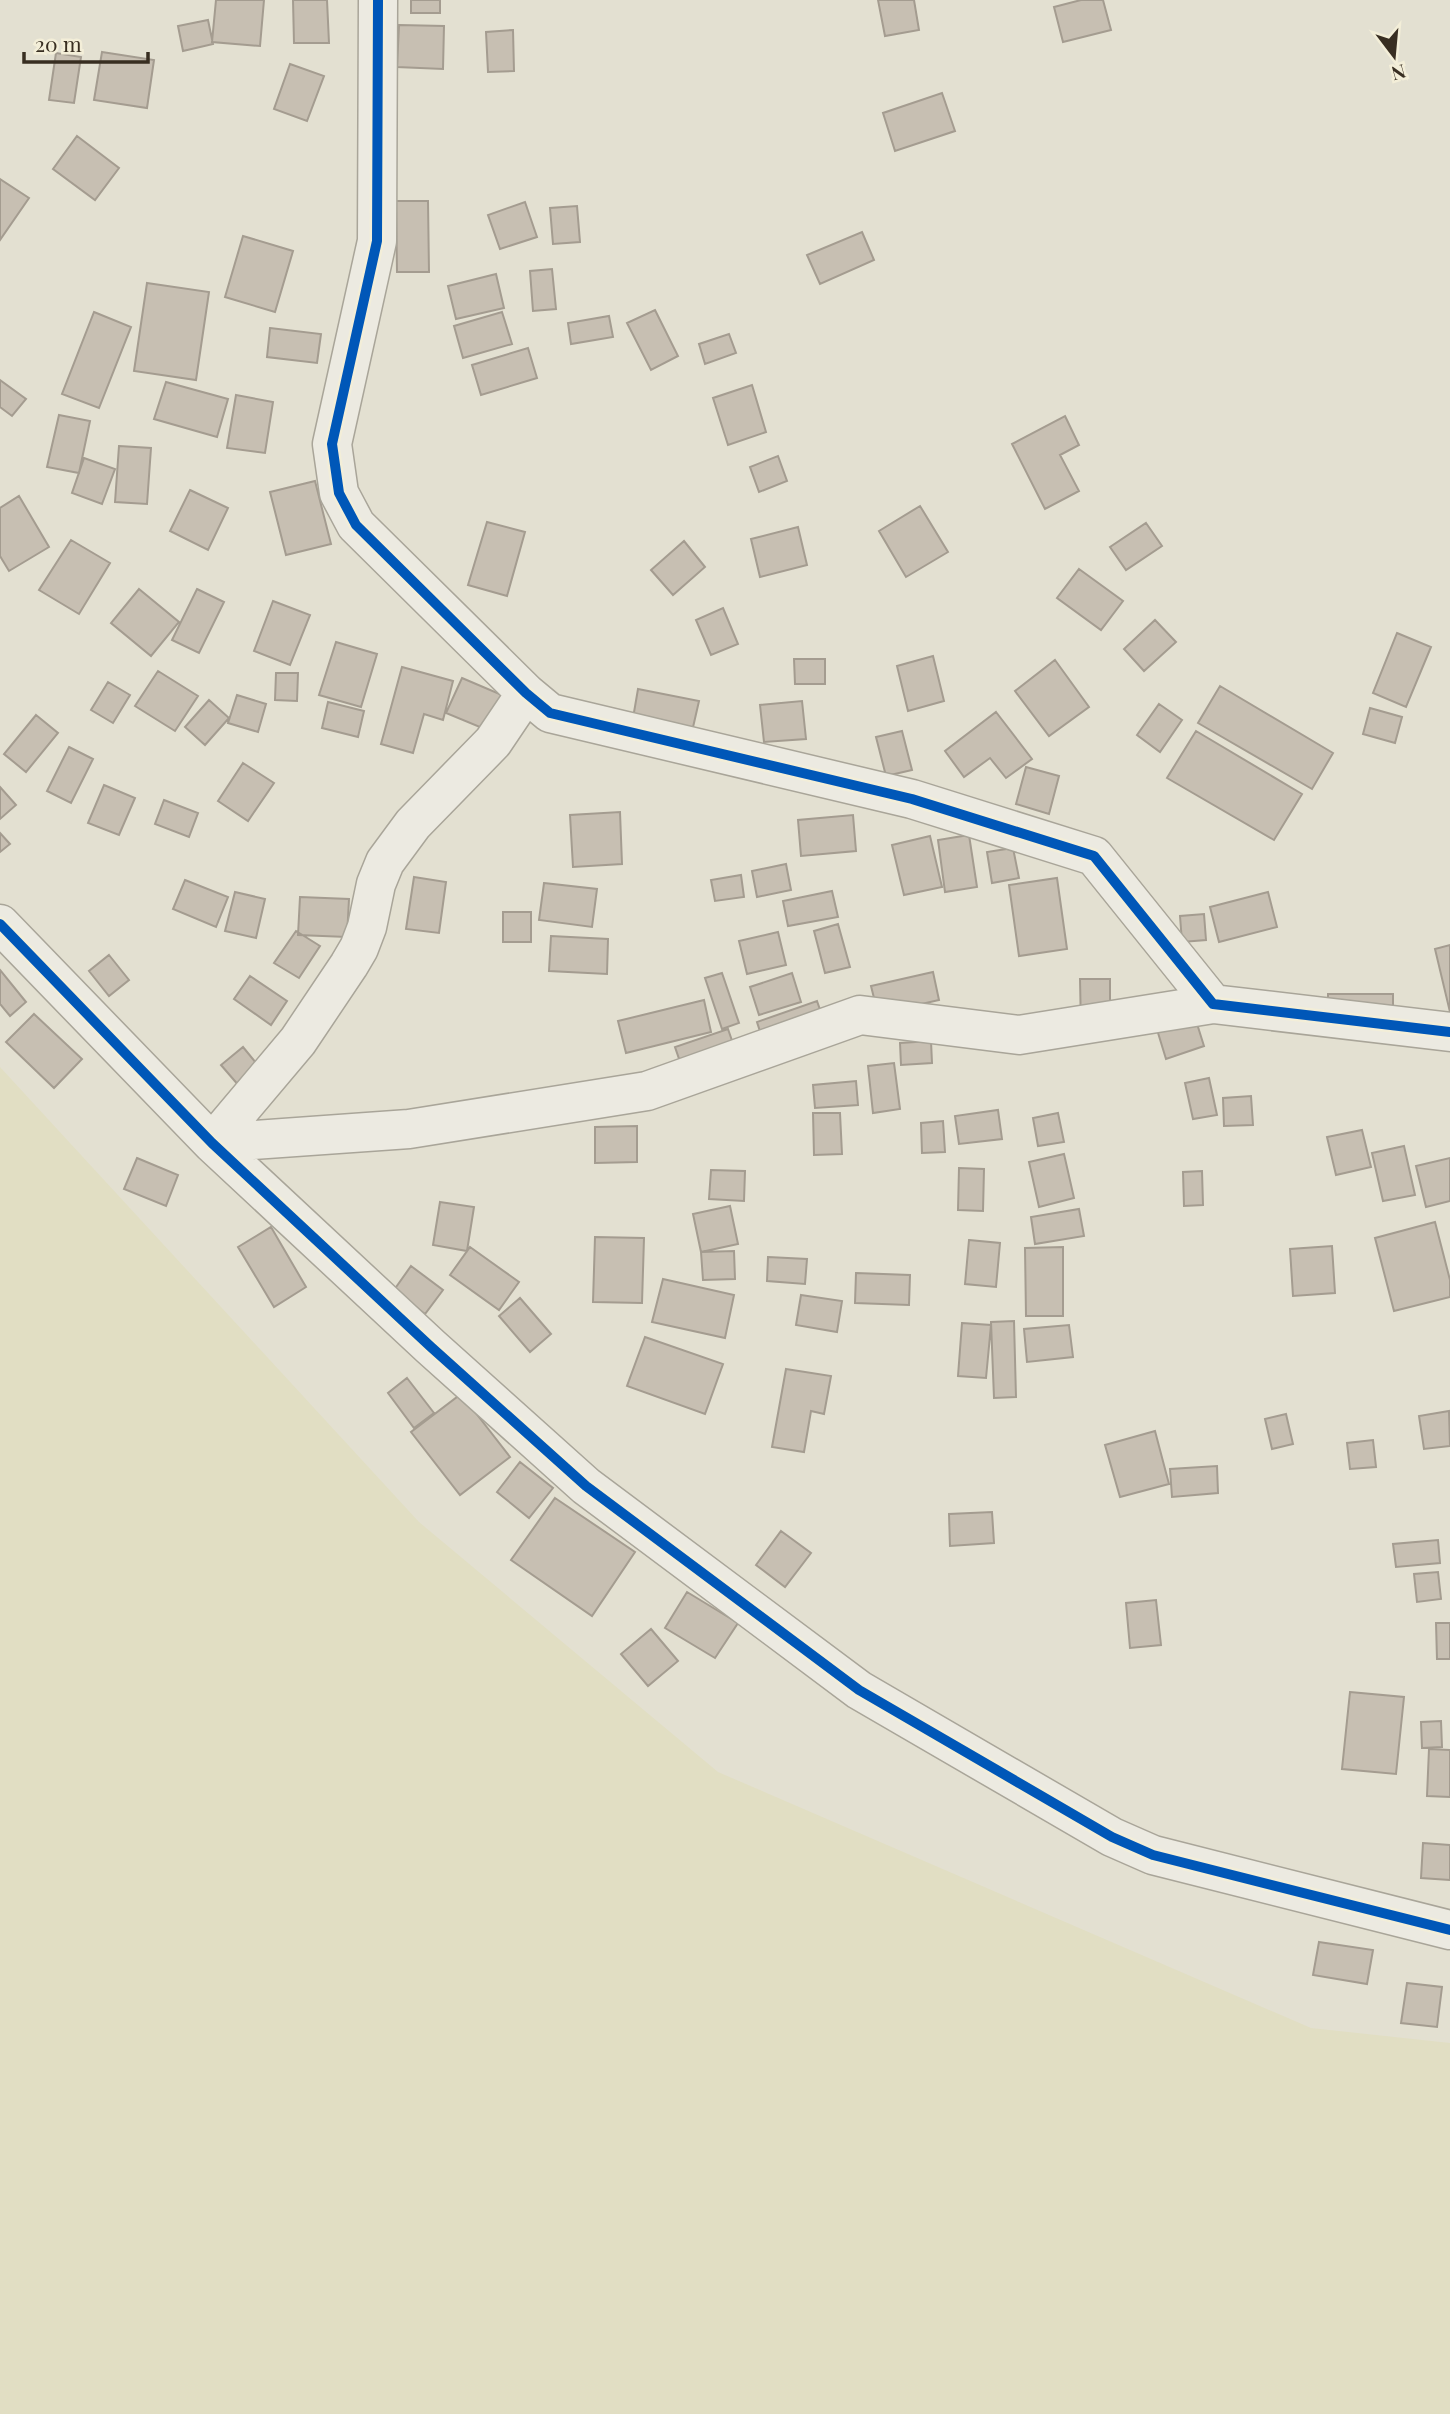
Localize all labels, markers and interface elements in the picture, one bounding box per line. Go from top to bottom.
scale bar [24,21,149,65]
north arrow [1359,21,1429,91]
text: 20 m [35,29,82,57]
text: N [1389,59,1409,88]

